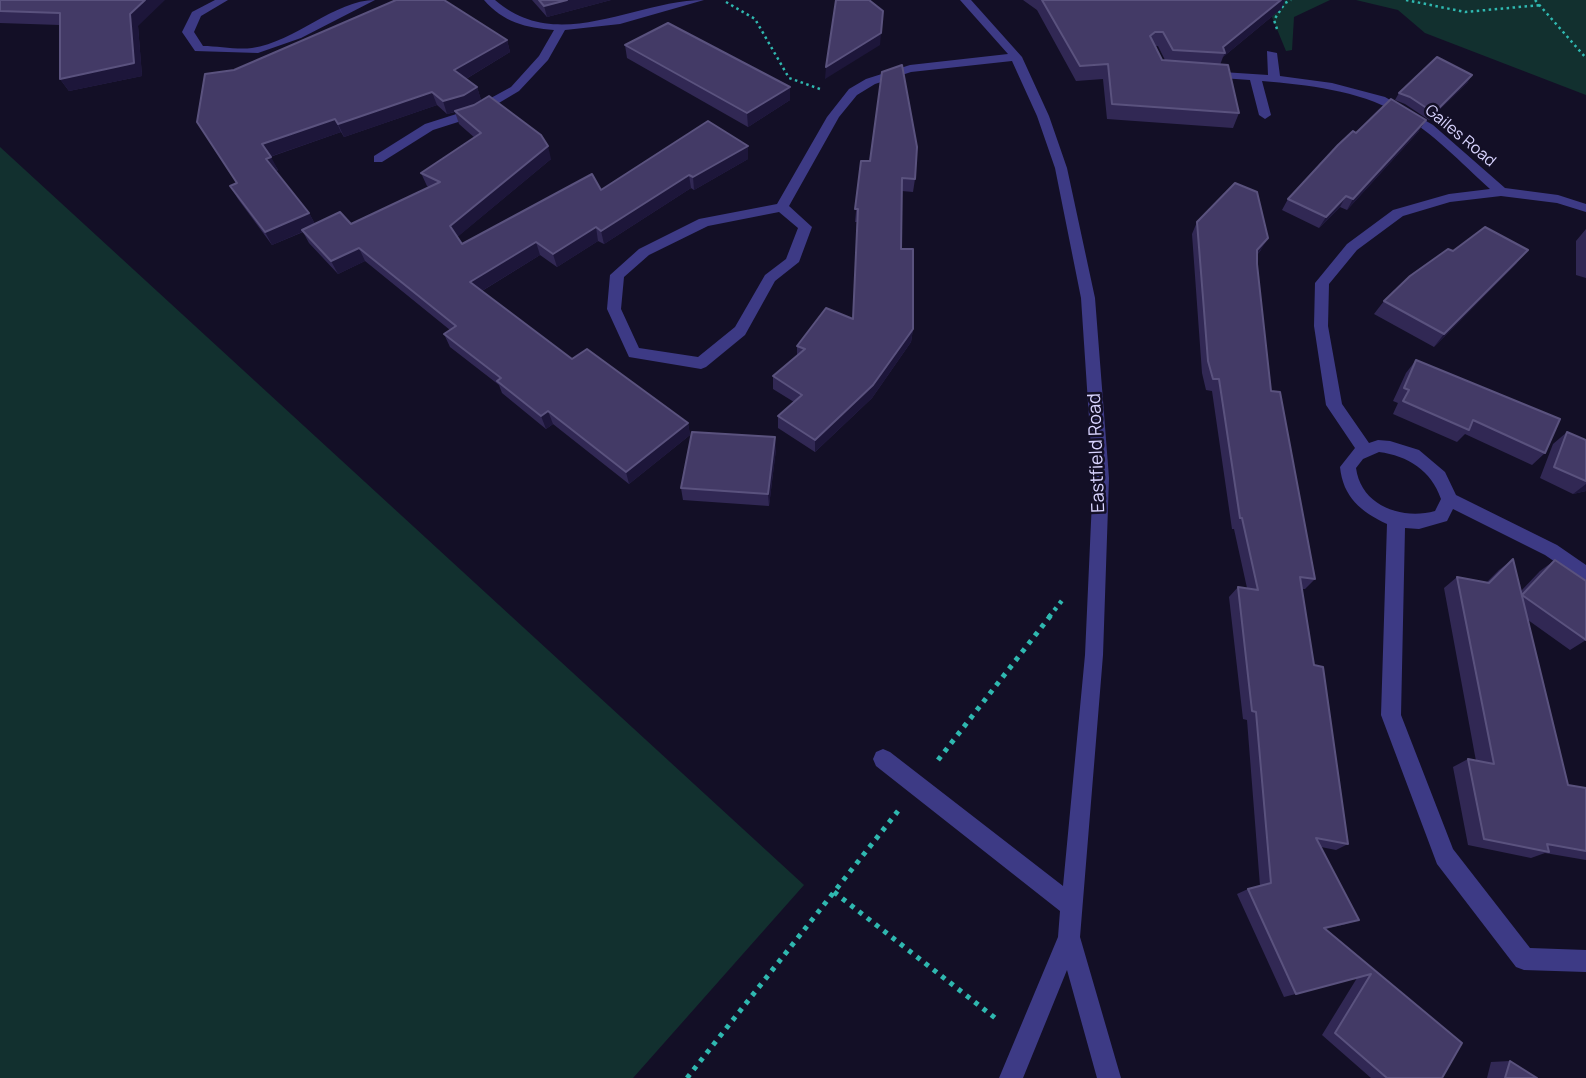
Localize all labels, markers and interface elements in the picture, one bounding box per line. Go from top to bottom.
street label: Gailes Road [1421,101,1499,171]
street label: Eastfield Road [1084,393,1110,513]

